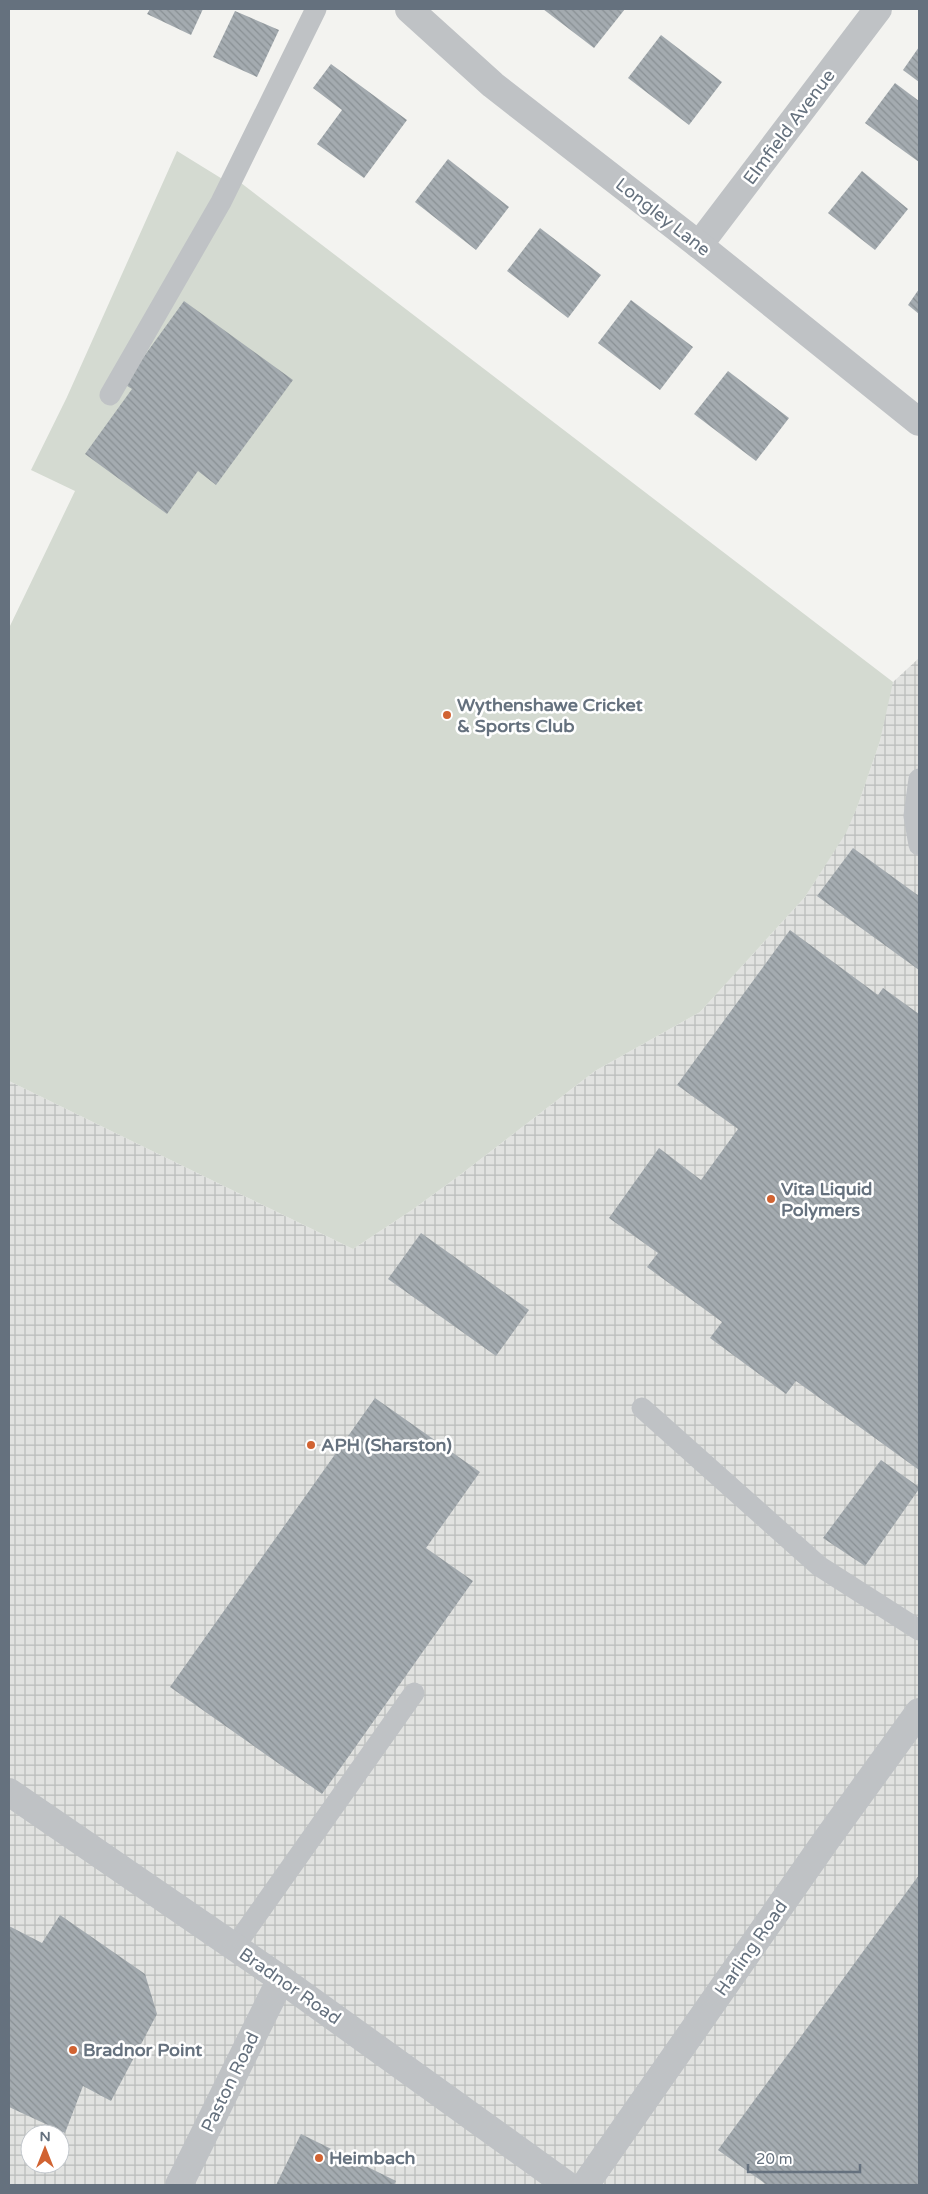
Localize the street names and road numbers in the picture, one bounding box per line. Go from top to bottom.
street label: Elmfield Avenue [738,65,840,189]
street label: Longley Lane [611,173,715,261]
street label: Harling Road [710,1896,792,2000]
street label: Bradnor Road [235,1943,345,2029]
street label: Paston Road [196,2028,264,2136]

